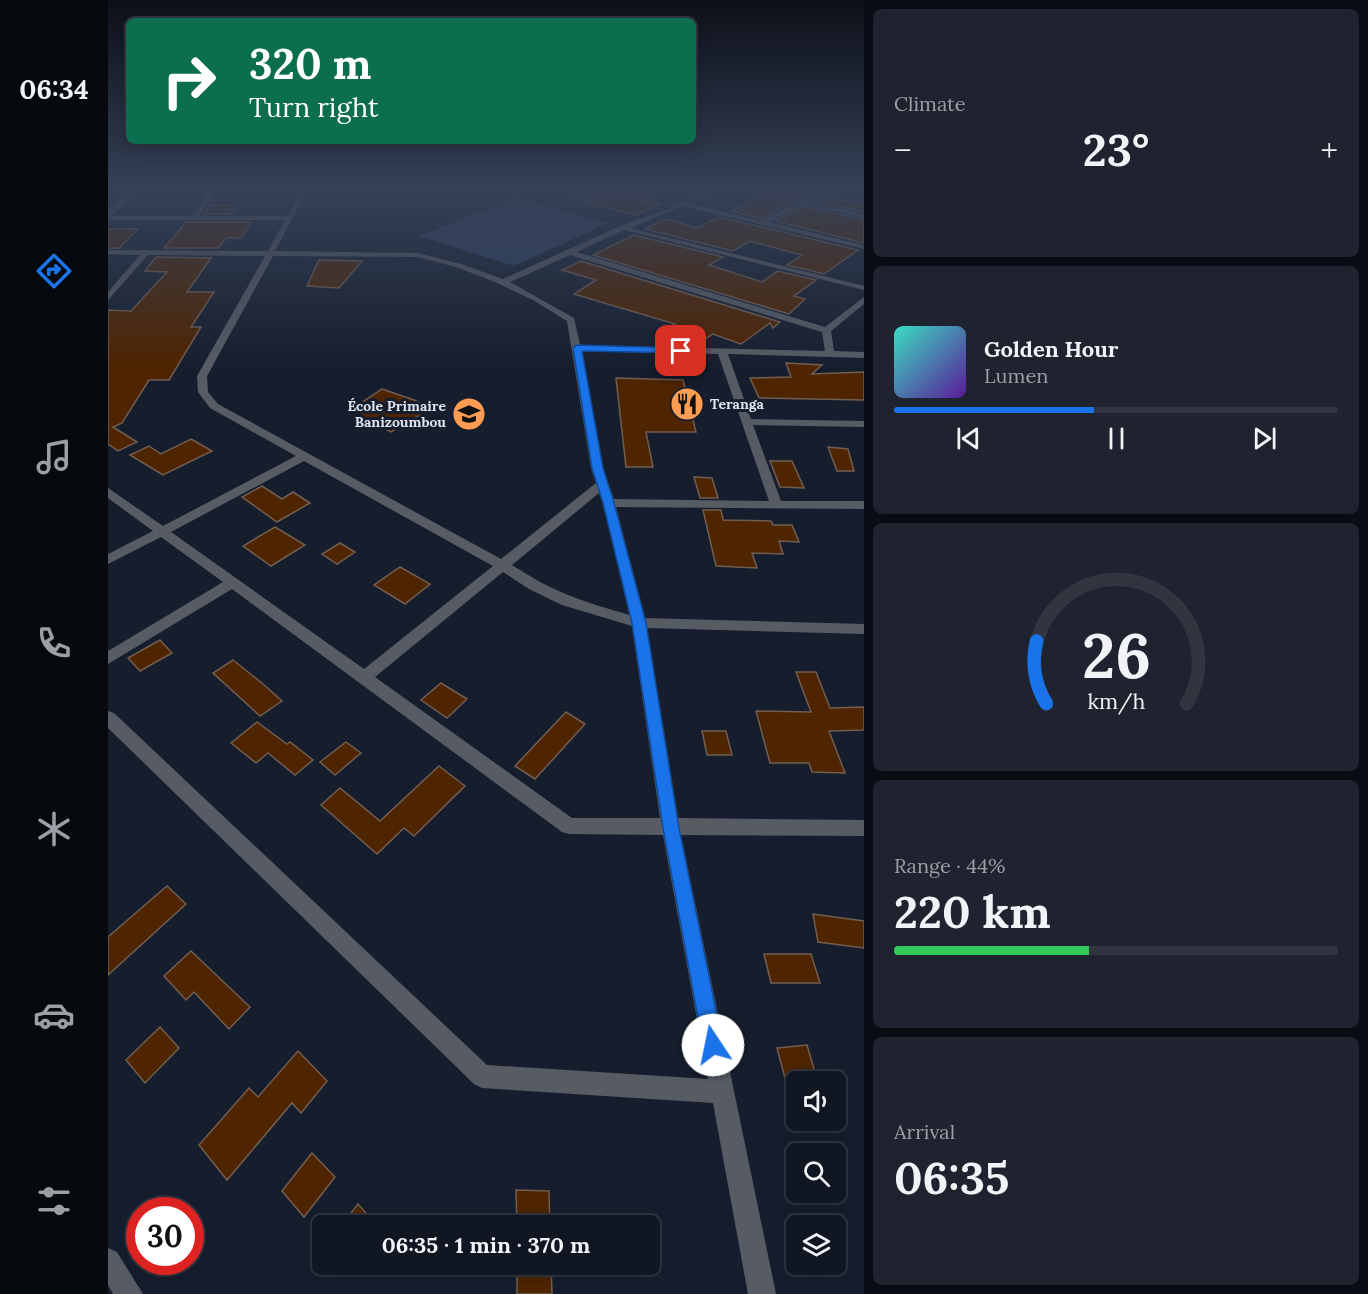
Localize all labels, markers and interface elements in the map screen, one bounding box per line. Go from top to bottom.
text: 320 m [249,37,371,91]
icon: right [150,42,228,120]
text: 06:34 [19,72,89,106]
text: Turn right [249,90,378,124]
text: Climate [894,91,966,116]
text: 23° [1083,121,1149,178]
text: − [894,129,912,171]
text: + [1320,129,1338,171]
icon: directions [33,250,75,292]
pin [655,325,706,376]
icon: arrive [664,334,697,367]
text: Golden Hour [984,335,1118,363]
text: Lumen [984,363,1048,388]
restaurant icon: Teranga [669,386,705,422]
place label: Teranga [710,395,765,413]
school or university icon: École Primaire Banizoumbou [451,396,487,432]
place label: École Primaire Banizoumbou [347,397,446,431]
icon: previous [952,422,985,455]
icon: pause [1100,422,1133,455]
icon: next [1248,422,1281,455]
icon: music [33,436,75,478]
text: 26 [1081,615,1151,695]
icon: phone [33,622,75,664]
text: km/h [1087,687,1145,715]
icon: climate [33,808,75,850]
text: Range · 44% [894,853,1005,878]
text: 220 km [894,883,1051,940]
icon: car [33,994,75,1036]
position arrow [681,1013,745,1077]
map controls [786,1071,846,1275]
button: sound [786,1071,846,1131]
text: Arrival [894,1119,955,1144]
button: search [786,1143,846,1203]
text: 06:35 [894,1149,1009,1206]
icon: filters [33,1180,75,1222]
speed limit sign: 30 [126,1197,204,1275]
button: layers [786,1215,846,1275]
text: 06:35 · 1 min · 370 m [382,1231,590,1259]

